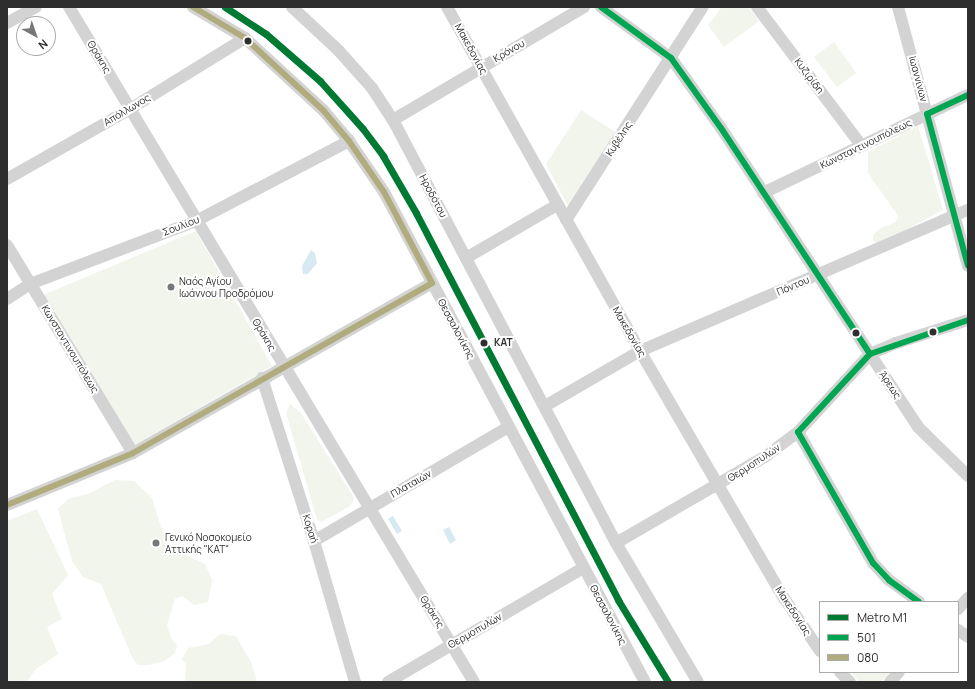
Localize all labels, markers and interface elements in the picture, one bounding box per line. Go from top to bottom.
north arrow [16,16,56,56]
street label: Μακεδονίας [452,22,490,76]
unlabelled marker [243,36,253,46]
text: N [36,37,51,53]
street label: Κρόνου [491,37,527,65]
street label: Θράκης [85,39,113,75]
street label: Ιωαννίνων [906,55,930,103]
street label: Κυζιρίδη [792,56,826,96]
street label: Απόλλωνος [102,91,152,129]
street label: Κωνσταντινουπόλεως [818,117,914,171]
street label: Κυβέλης [603,119,635,159]
street label: Ηροδότου [417,172,449,220]
street label: Σουλίου [161,214,201,238]
street label: Πόντου [775,274,811,298]
place label: Ναός Αγίου Ιωάννου Προδρόμου [179,275,273,298]
marker: Ναός Αγίου Ιωάννου Προδρόμου [166,282,176,292]
street label: Θεσσαλονίκης [435,297,477,361]
street label: Κωνσταντινουπόλεως [39,303,101,395]
street label: Μακεδονίας [610,305,648,359]
street label: Θράκης [250,317,278,353]
unlabelled marker [928,327,938,337]
unlabelled marker [851,328,861,338]
marker: ΚΑΤ [477,336,491,350]
place label: ΚΑΤ [494,337,513,349]
street label: Άρεως [877,369,903,401]
street label: Θερμοπυλών [725,442,783,484]
street label: Πλαταιών [389,468,433,500]
street label: Κοραή [300,513,320,545]
place label: Γενικό Νοσοκομείο Αττικής "ΚΑΤ" [165,531,252,554]
marker: Γενικό Νοσοκομείο Αττικής "ΚΑΤ" [150,537,162,549]
street label: Θεσσαλονίκης [587,583,629,647]
street label: Μακεδονίας [773,584,813,638]
street label: Θράκης [417,594,447,630]
legend [819,601,959,673]
text: Metro Μ1 [857,609,907,626]
street label: Θερμοπυλών [446,611,504,651]
text: 501 [857,629,876,646]
text: 080 [857,649,879,666]

